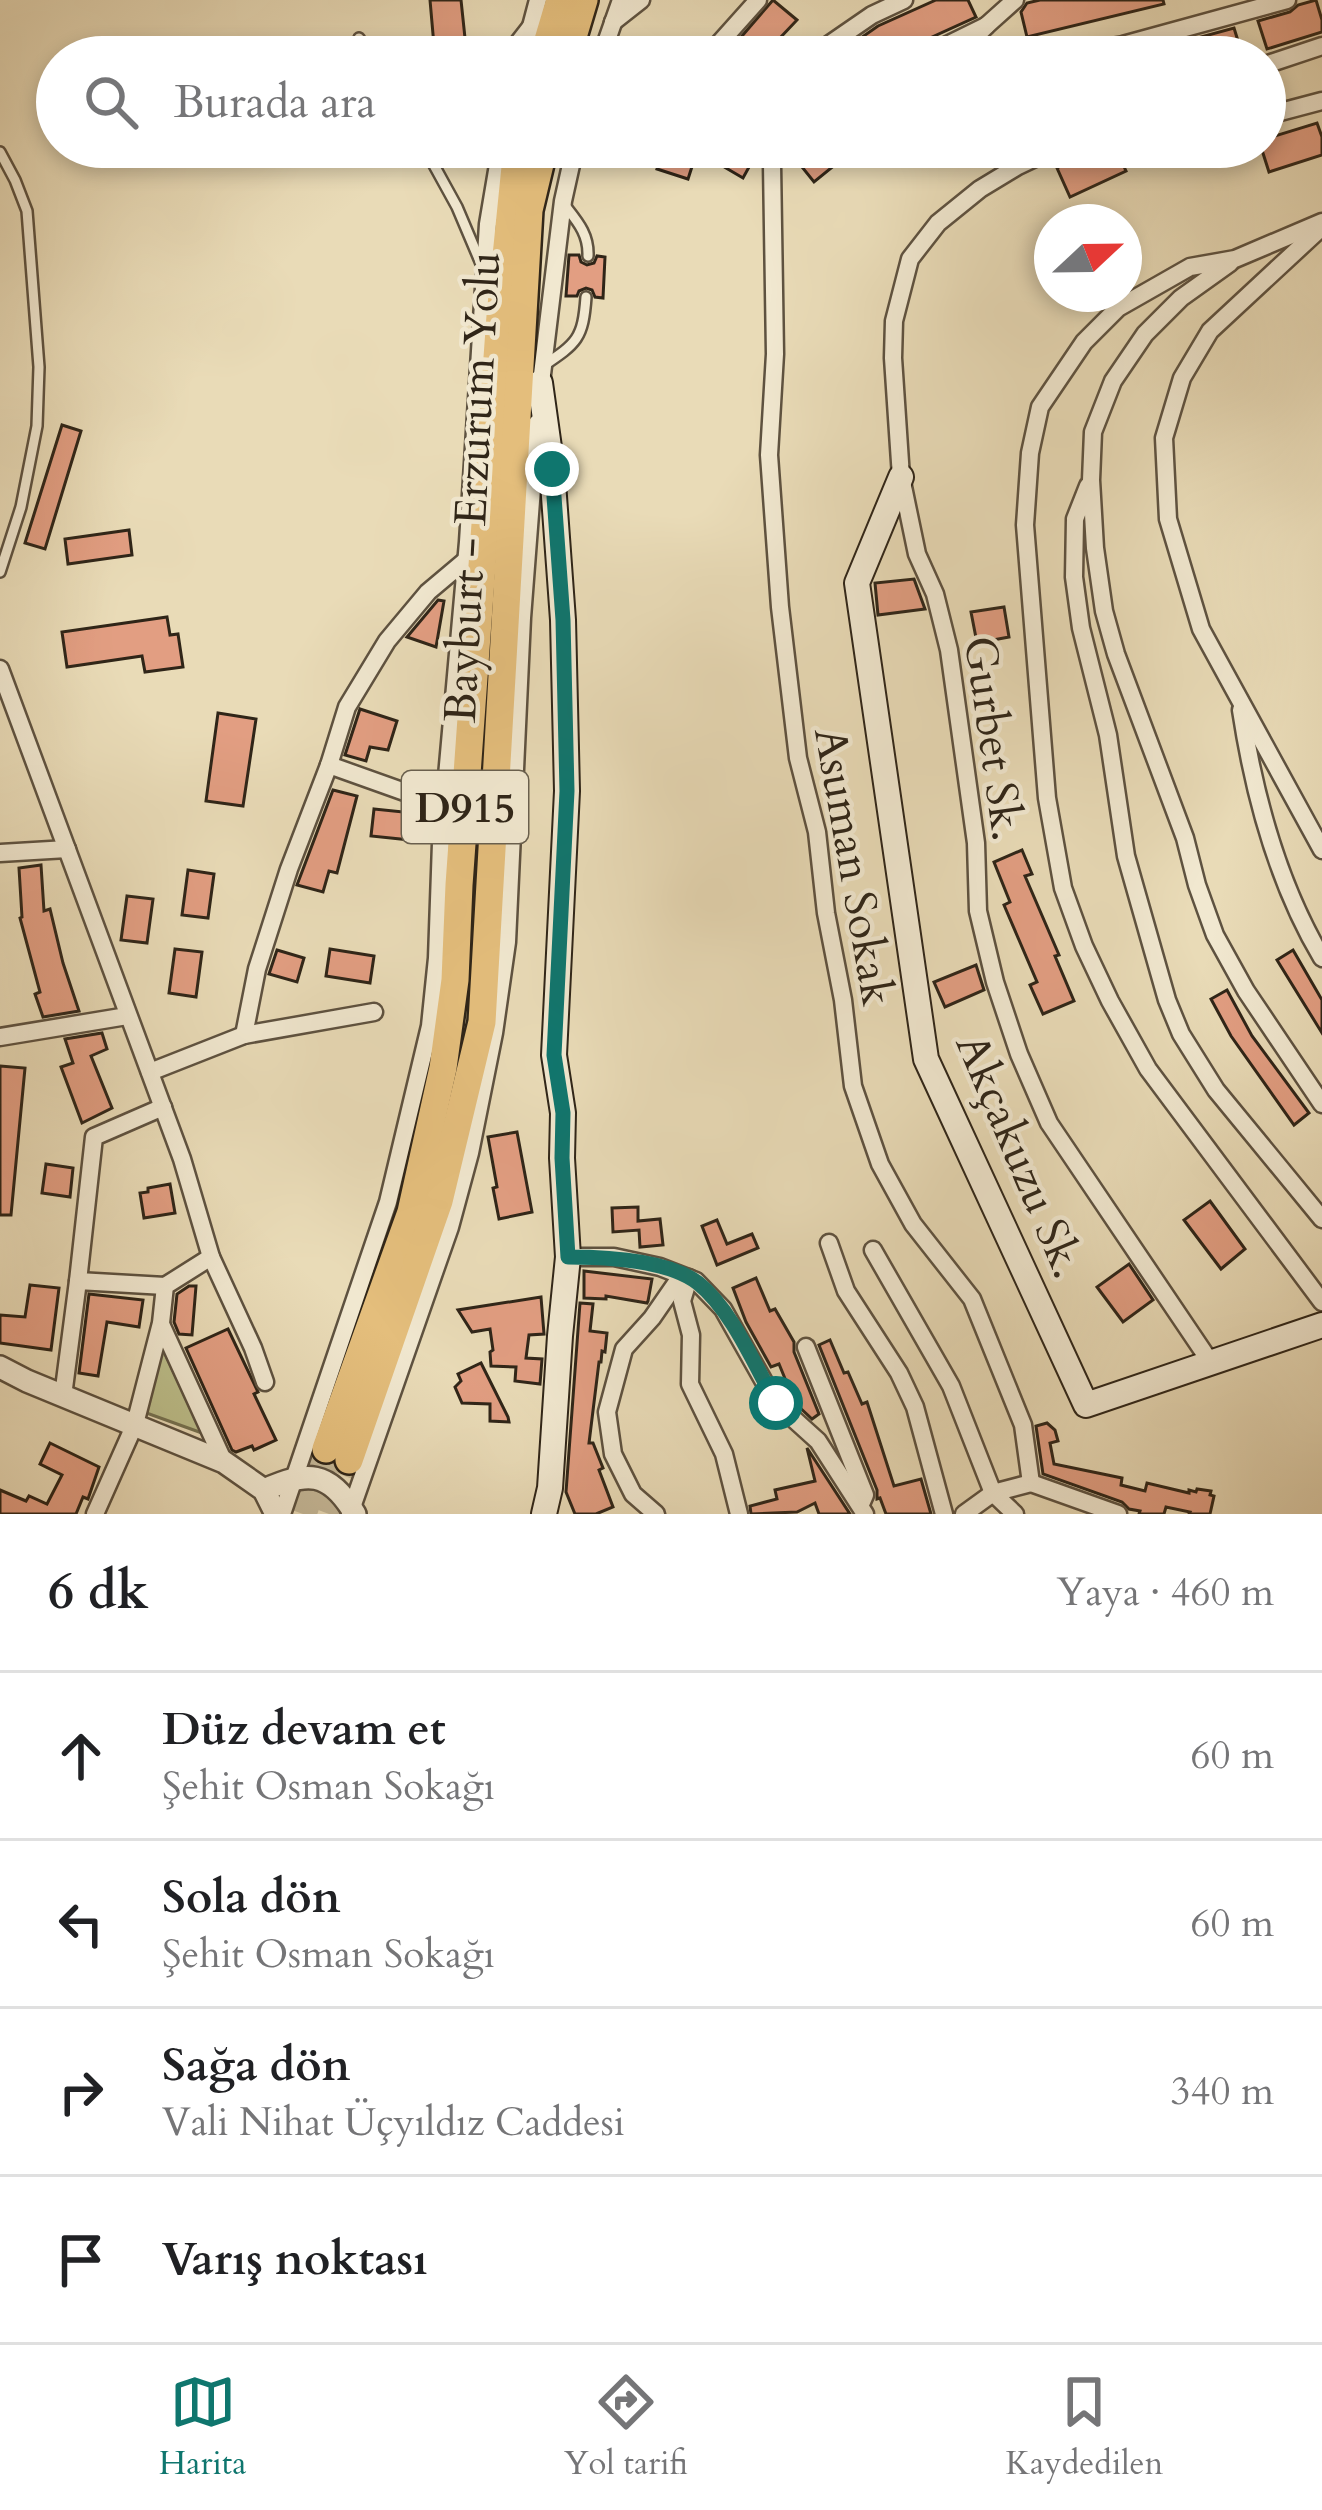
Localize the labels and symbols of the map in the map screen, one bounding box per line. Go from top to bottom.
north arrow [1034,204,1142,312]
street label: Bayburt - Erzurum Yolu [430,250,515,724]
route end [525,442,579,496]
street label: Gurbet Sk. [949,632,1038,844]
street label: Asuman Sokak [799,722,908,1010]
road number: D915 [402,771,528,843]
street label: Akçakuzu Sk. [941,1024,1098,1287]
route start [749,1376,803,1430]

